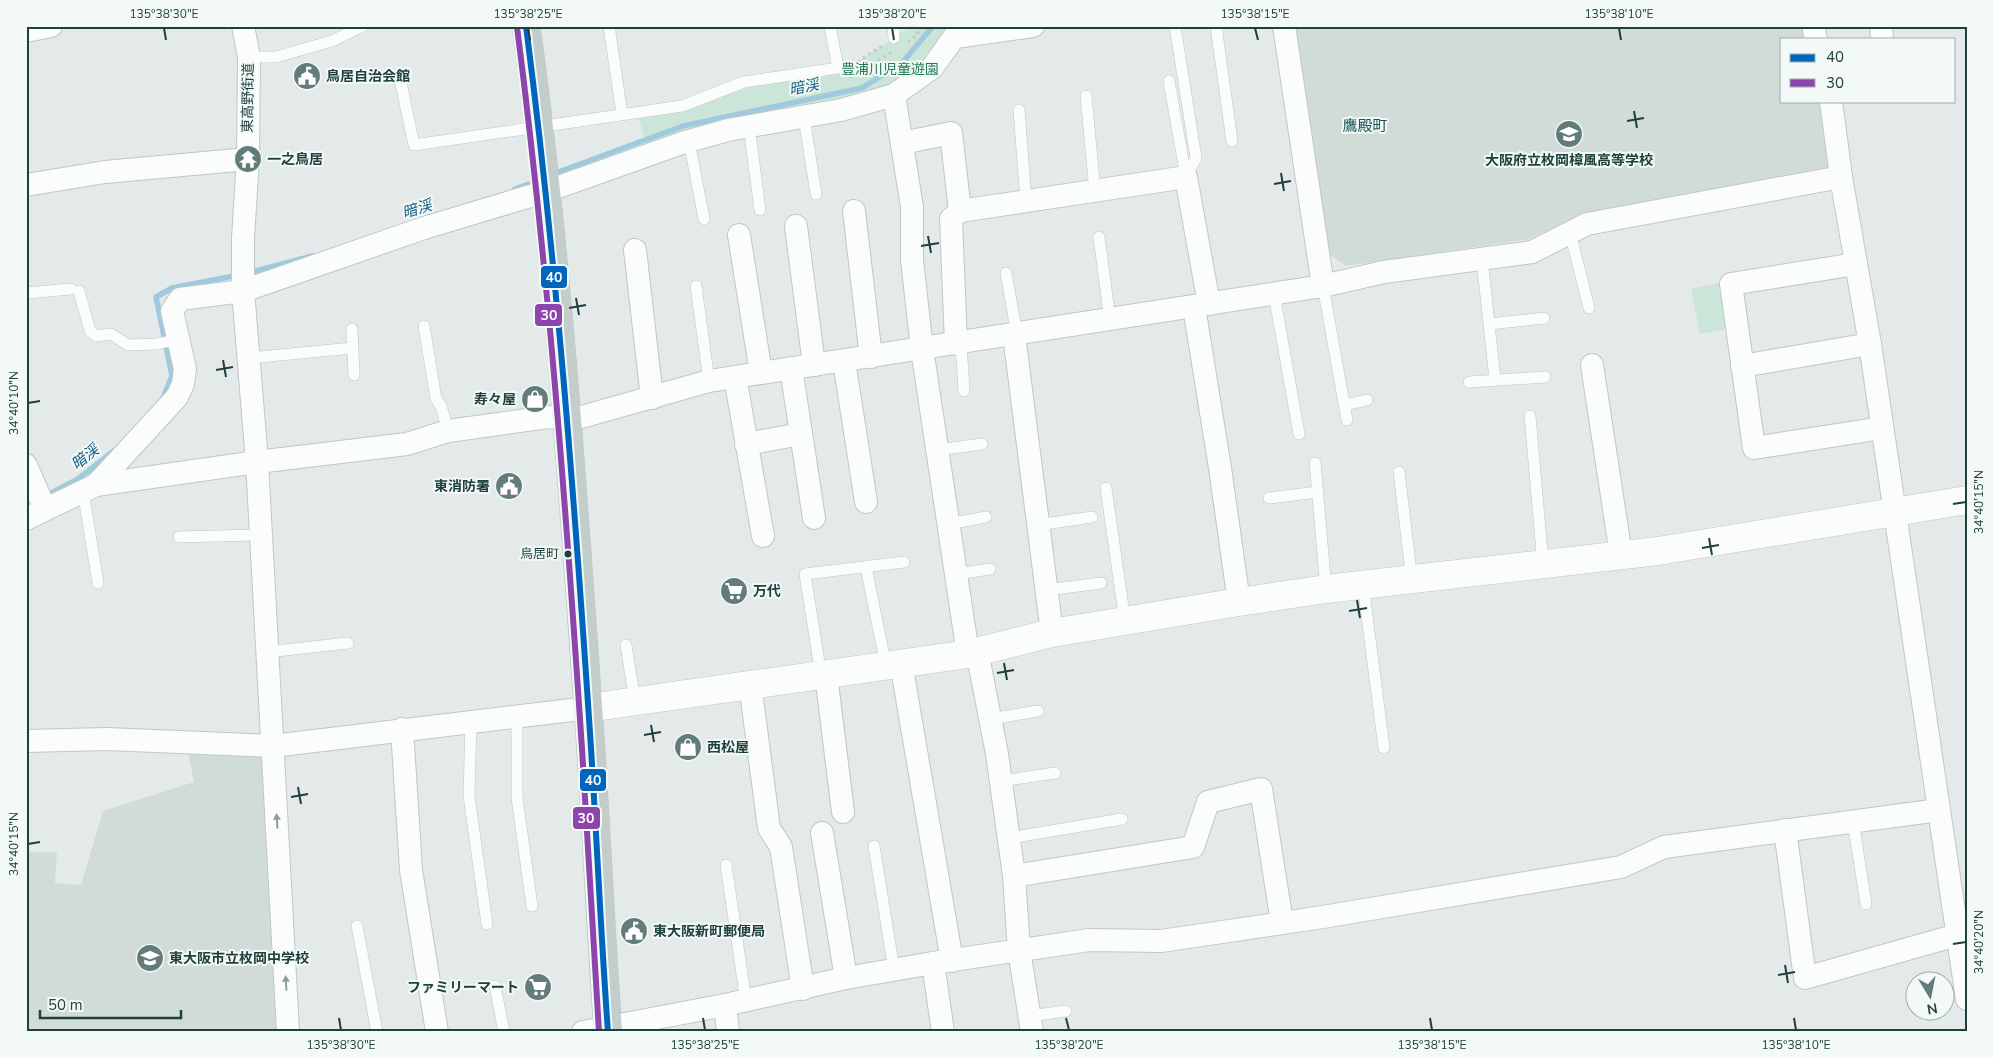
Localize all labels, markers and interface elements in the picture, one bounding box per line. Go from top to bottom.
text: 135°38'30"E [129,6,199,22]
text: 135°38'25"E [493,6,563,22]
text: 135°38'20"E [857,6,927,22]
text: 135°38'15"E [1220,6,1290,22]
text: 135°38'10"E [1584,6,1654,22]
legend [1780,38,1956,102]
text: 40 [1826,47,1844,67]
park label: 豊浦川児童遊園 [841,60,939,79]
public building icon: 鳥居自治会館 [292,61,322,91]
street label: 東高野街道 [238,63,258,133]
place label: 鳥居自治会館 [326,67,410,86]
text: 30 [1826,73,1844,93]
water label: 暗渓 [787,74,823,100]
district label: 鷹殿町 [1342,116,1388,136]
school or university icon: 大阪府立枚岡樟風高等学校 [1554,119,1584,149]
temple icon: 一之鳥居 [233,144,263,174]
place label: 一之鳥居 [267,150,323,169]
place label: 大阪府立枚岡樟風高等学校 [1485,151,1653,170]
water label: 暗渓 [400,194,436,223]
line badge: 40 [540,265,568,289]
text: 40 [546,268,562,287]
line badge: 30 [534,303,563,327]
text: 30 [541,306,557,325]
text: 34°40'10"N [6,371,22,435]
shop icon: 寿々屋 [520,384,550,414]
place label: 寿々屋 [474,390,516,409]
water label: 暗渓 [67,439,105,474]
text: 34°40'15"N [1971,470,1987,534]
public building icon: 東消防署 [494,471,524,501]
place label: 東消防署 [434,477,490,496]
place label: 鳥居町 [520,545,559,563]
marker: 鳥居町 [563,549,573,559]
supermarket icon: 万代 [719,576,749,606]
place label: 万代 [753,582,781,601]
shop icon: 西松屋 [673,732,703,762]
place label: 西松屋 [707,738,749,757]
line badge: 40 [579,768,607,792]
text: 40 [585,771,601,790]
line badge: 30 [572,806,601,830]
text: 30 [578,809,594,828]
text: 34°40'15"N [6,812,22,876]
one-way arrow [272,813,280,829]
text: 34°40'20"N [1971,910,1987,974]
public building icon: 東大阪新町郵便局 [619,916,649,946]
place label: 東大阪新町郵便局 [653,922,765,941]
school or university icon: 東大阪市立枚岡中学校 [135,943,165,973]
place label: 東大阪市立枚岡中学校 [169,949,309,968]
north arrow [1906,970,1956,1020]
supermarket icon: ファミリーマート [523,972,553,1002]
one-way arrow [281,975,289,991]
place label: ファミリーマート [407,978,519,997]
scale bar [40,988,181,1020]
text: 50 m [48,995,83,1015]
text: N [1925,998,1939,1019]
text: 135°38'30"E [306,1037,376,1053]
text: 135°38'25"E [670,1037,740,1053]
text: 135°38'20"E [1034,1037,1104,1053]
text: 135°38'15"E [1397,1037,1467,1053]
text: 135°38'10"E [1761,1037,1831,1053]

